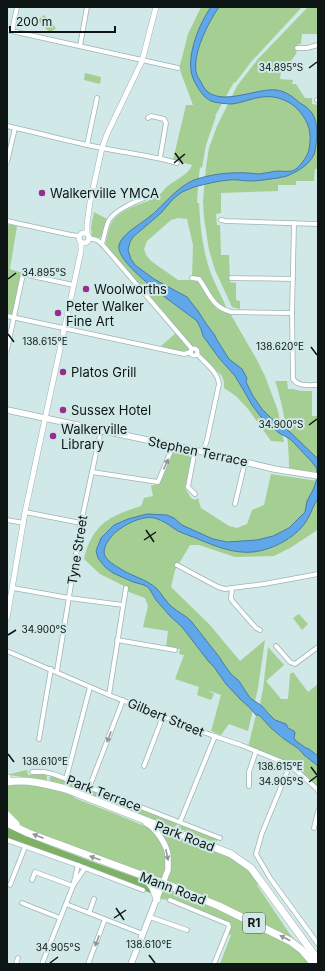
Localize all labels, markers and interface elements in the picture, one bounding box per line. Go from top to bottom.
scale bar [10,8,115,34]
text: 200 m [16,14,52,29]
text: 34.895°S [259,61,303,73]
place label: Walkerville YMCA [50,185,159,201]
marker: Walkerville YMCA [37,188,47,198]
text: 34.895°S [22,266,66,278]
place label: Woolworths [94,281,167,297]
marker: Woolworths [81,284,91,294]
place label: Peter Walker Fine Art [66,298,144,329]
marker: Peter Walker Fine Art [53,308,63,318]
text: 138.615°E [22,335,68,347]
text: 138.620°E [256,340,304,352]
place label: Platos Grill [71,364,136,380]
marker: Platos Grill [58,367,68,377]
place label: Sussex Hotel [71,402,151,418]
marker: Sussex Hotel [58,405,68,415]
text: 34.900°S [259,418,303,430]
place label: Walkerville Library [61,421,127,452]
marker: Walkerville Library [48,431,58,441]
street label: Stephen Terrace [147,433,249,469]
one-way arrow [163,457,169,469]
street label: Tyne Street [64,514,90,586]
text: 34.900°S [22,623,66,635]
street label: Gilbert Street [125,694,207,740]
one-way arrow [106,731,112,743]
text: 138.610°E [22,755,68,767]
text: 138.615°E [257,760,303,772]
street label: Park Terrace [64,771,144,815]
text: 34.905°S [259,775,303,787]
street label: Park Road [153,817,217,855]
one-way arrow [31,833,43,839]
one-way arrow [164,848,170,861]
one-way arrow [88,855,100,861]
street label: Mann Road [138,868,208,908]
road number: R1 [243,913,265,933]
one-way arrow [279,935,290,941]
one-way arrow [93,936,99,948]
text: 138.610°E [126,938,172,950]
text: 34.905°S [36,941,80,953]

